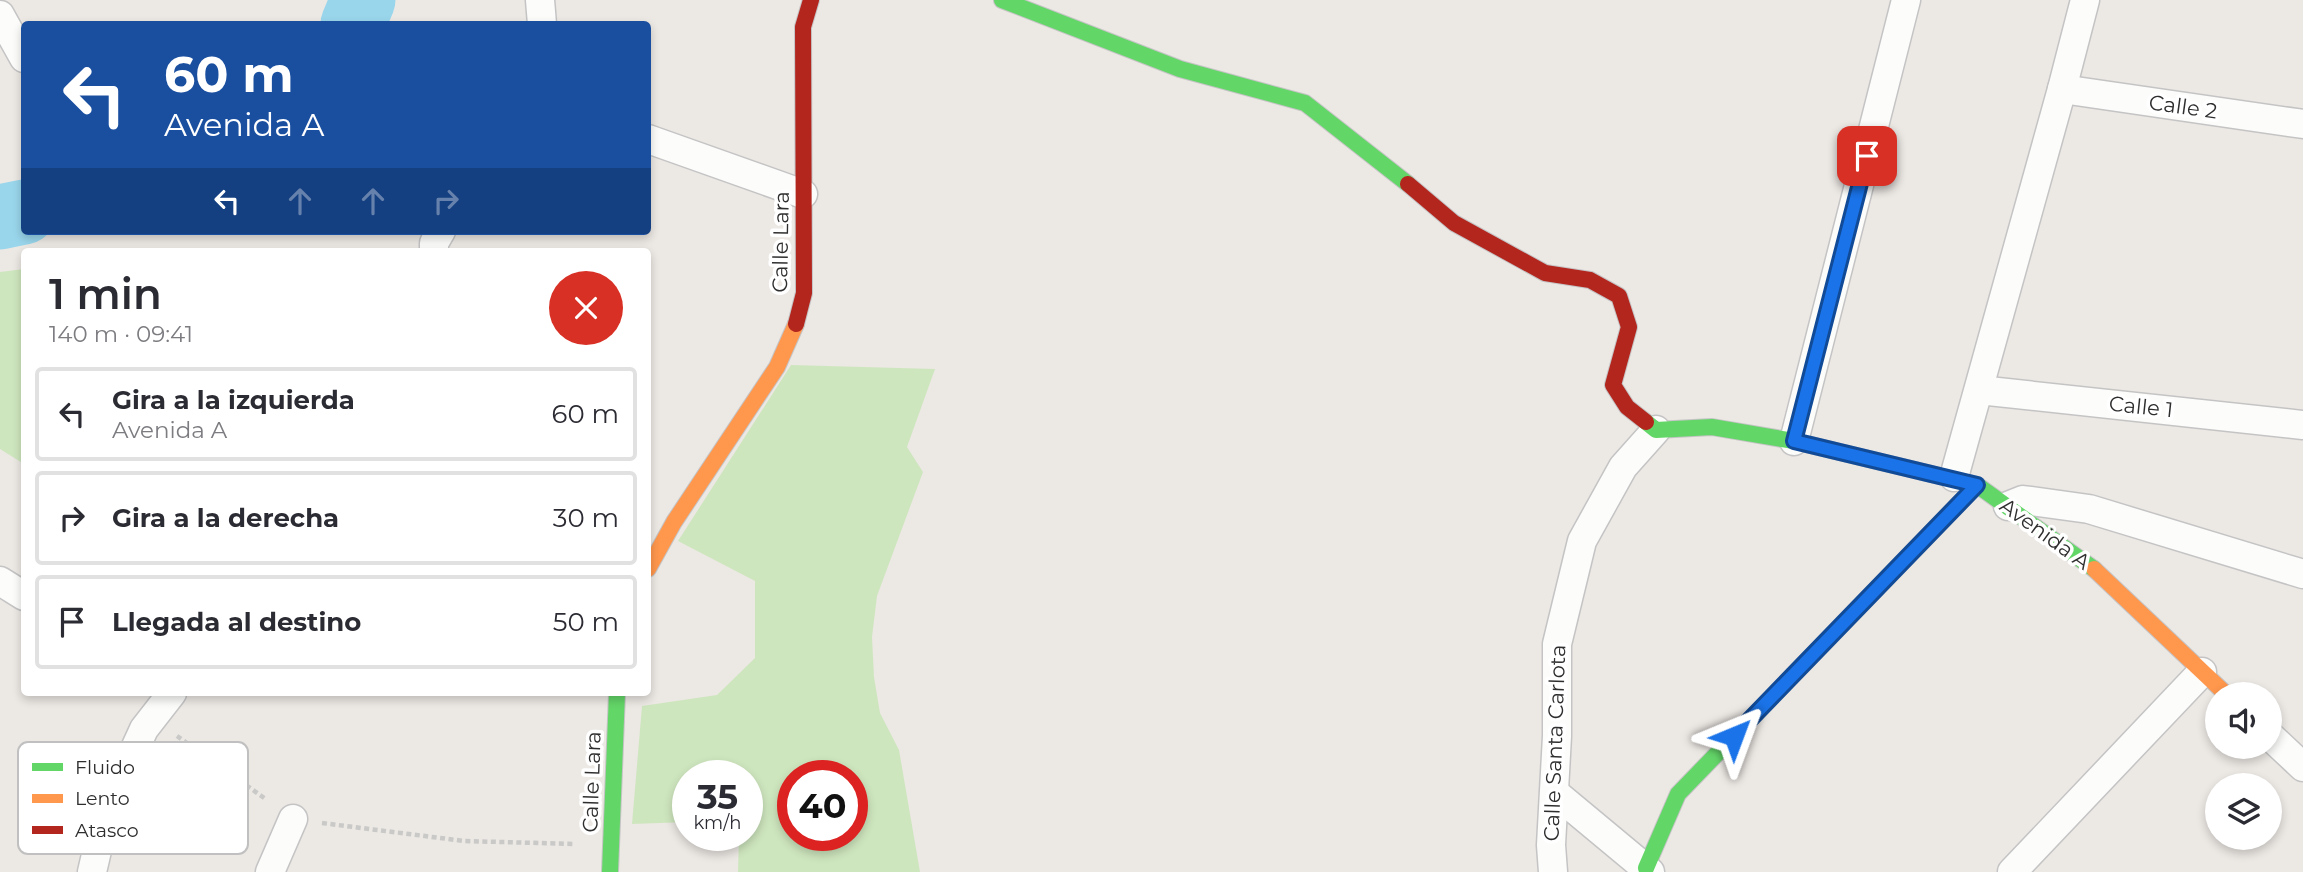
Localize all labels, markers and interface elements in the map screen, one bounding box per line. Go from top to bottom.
text: 60 m [164,45,294,104]
icon: left [49,49,140,140]
street label: Calle 2 [2147,89,2219,124]
text: Avenida A [164,105,324,144]
pin [1837,126,1897,186]
icon: arrive [1848,137,1886,175]
icon: left [208,182,246,220]
icon: ahead [281,182,319,220]
icon: ahead [354,182,392,220]
icon: right [427,182,465,220]
street label: Calle Lara [767,191,794,293]
text: 1 min [49,268,162,320]
button: close [549,271,623,345]
text: 140 m · 09:41 [49,320,193,348]
text: Gira a la izquierda [112,384,355,416]
street label: Calle 1 [2108,391,2174,422]
icon: left [53,395,91,433]
text: 60 m [552,398,619,430]
text: Avenida A [112,416,227,444]
street label: Avenida A [1995,493,2096,575]
icon: right [53,499,91,537]
text: Gira a la derecha [112,502,339,534]
text: 30 m [553,502,619,534]
icon: arrive [53,603,91,641]
text: Llegada al destino [112,606,361,638]
text: 50 m [553,606,619,638]
street label: Calle Santa Carlota [1539,644,1570,842]
map controls [2205,682,2282,850]
button: sound [2205,682,2282,759]
position arrow [1697,699,1771,773]
street label: Calle Lara [577,731,606,833]
legend [18,742,248,854]
text: Fluido [75,756,135,779]
speed limit sign: 40 [777,760,868,851]
button: layers [2205,773,2282,850]
text: 35 [697,775,738,818]
text: Lento [75,787,130,810]
text: km/h [693,812,742,834]
text: Atasco [75,819,139,842]

